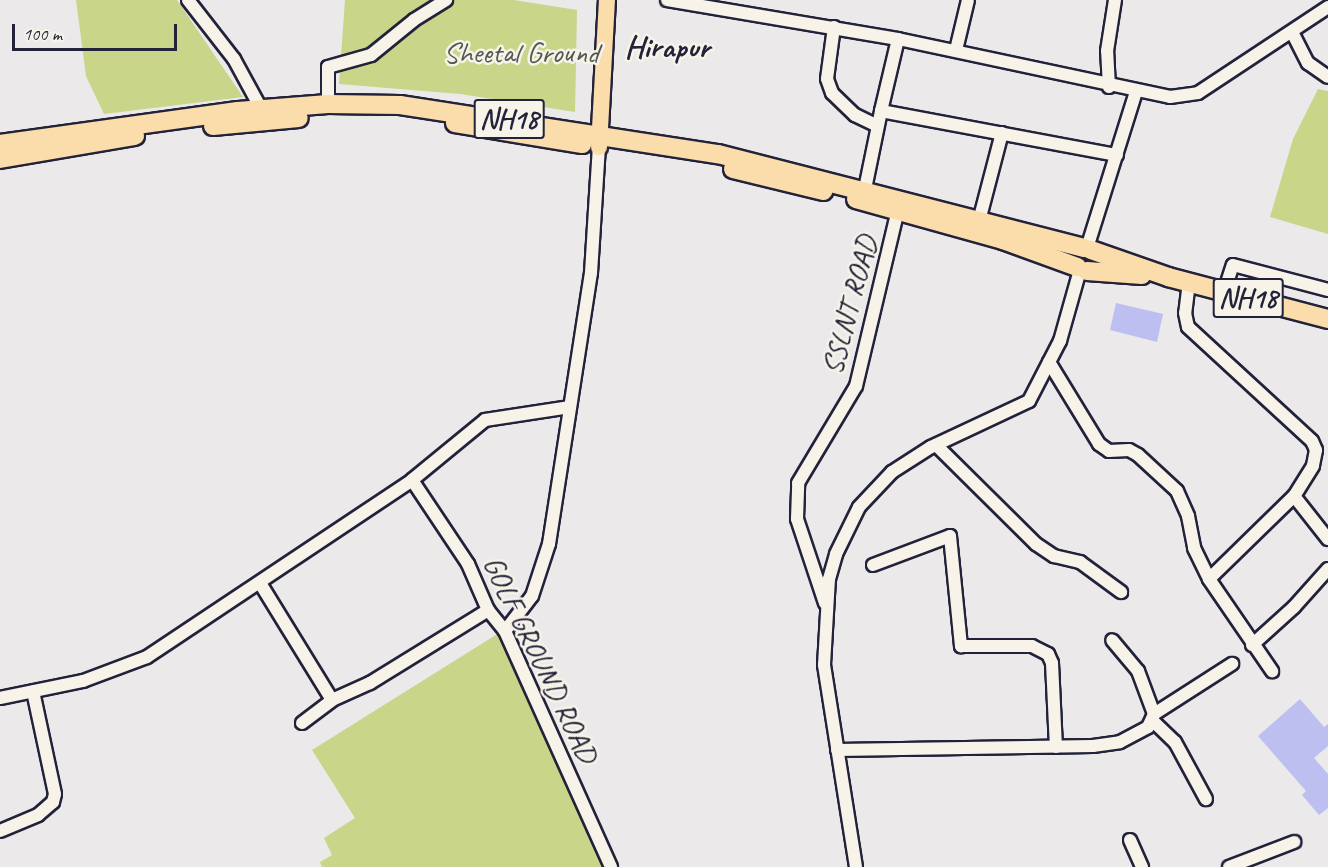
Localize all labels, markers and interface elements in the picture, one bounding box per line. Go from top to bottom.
scale bar [15,12,180,50]
text: 100 m [23,23,62,45]
district label: Hirapur [624,28,710,66]
park label: Sheetal Ground [443,34,599,70]
road number: NH18 [473,94,545,144]
street label: SSLNT ROAD [813,231,885,379]
road number: NH18 [1212,273,1284,323]
street label: GOLF GROUND ROAD [475,549,607,769]

